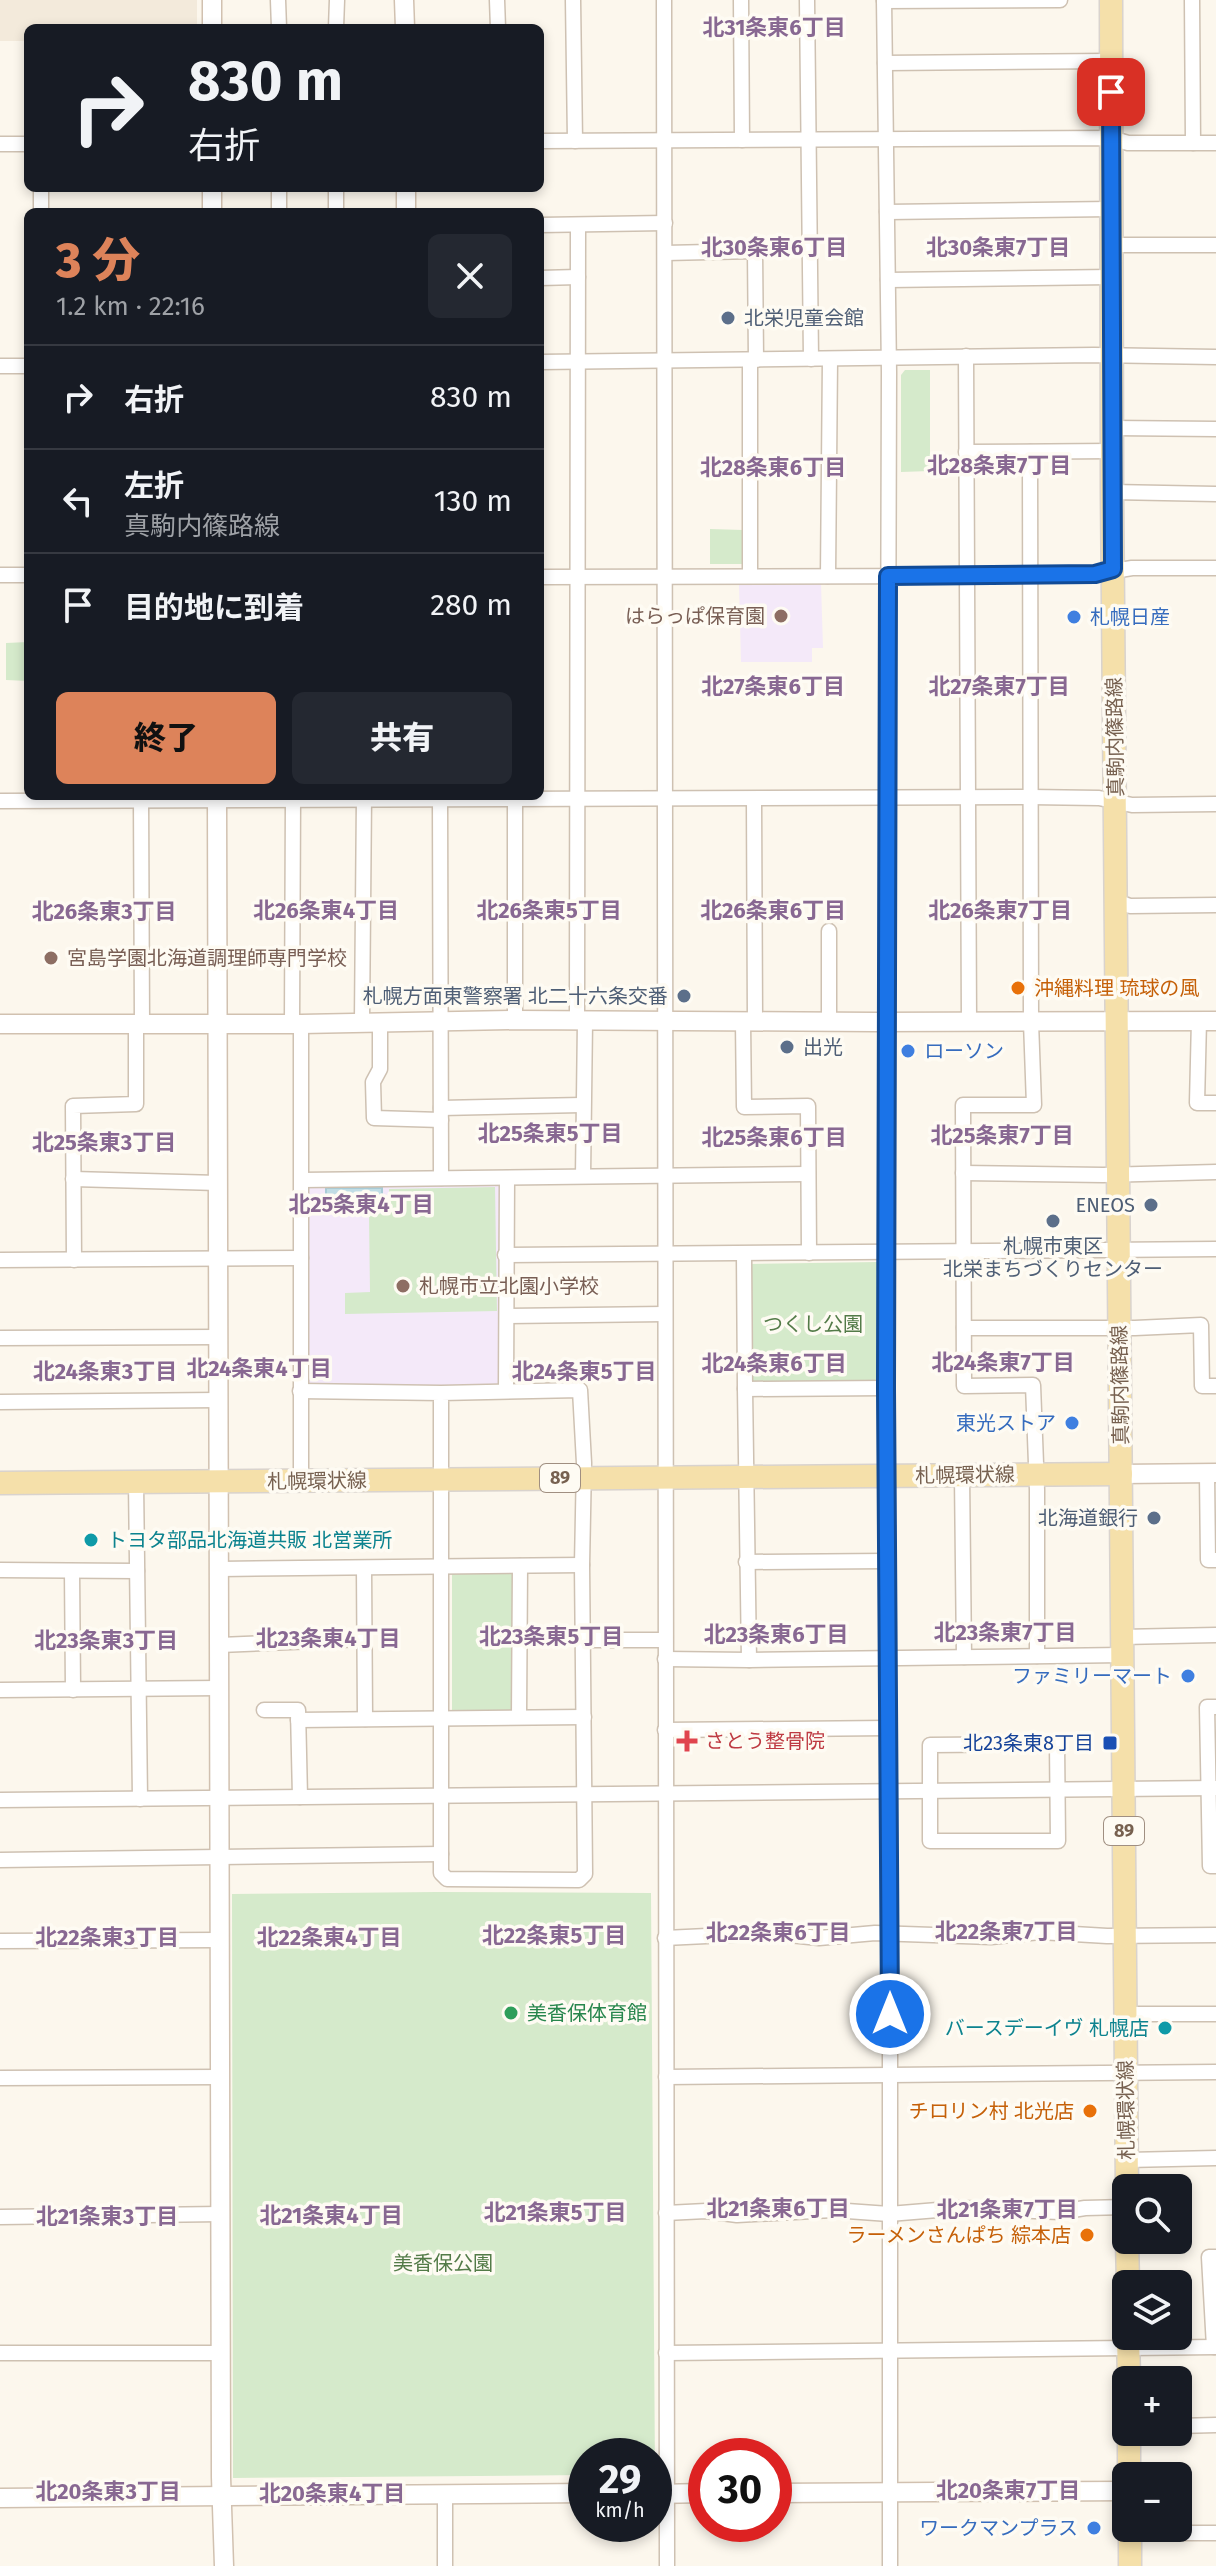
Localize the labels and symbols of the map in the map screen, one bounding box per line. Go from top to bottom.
district label: 北31条東6丁目 [702,14,846,41]
pin [1077,58,1145,126]
district label: 北30条東6丁目 [701,234,847,261]
district label: 北30条東7丁目 [926,234,1070,261]
place label: 北栄児童会館 [744,306,864,330]
marker: 北栄児童会館 [719,309,737,327]
district label: 北28条東7丁目 [927,452,1071,479]
district label: 北28条東6丁目 [700,454,846,481]
place label: はらっぱ保育園 [625,604,765,628]
place label: 札幌日産 [1090,605,1170,629]
marker: はらっぱ保育園 [772,607,790,625]
marker: 札幌日産 [1065,608,1083,626]
district label: 北27条東6丁目 [701,673,845,700]
district label: 北27条東7丁目 [928,673,1070,700]
street label: 真駒内篠路線 [1102,677,1128,797]
district label: 北26条東4丁目 [253,897,399,924]
district label: 北26条東5丁目 [476,897,622,924]
district label: 北26条東6丁目 [700,897,846,924]
district label: 北26条東7丁目 [928,897,1072,924]
district label: 北26条東3丁目 [31,898,177,925]
place label: 宮島学園北海道調理師専門学校 [67,946,347,970]
marker: 宮島学園北海道調理師専門学校 [42,949,60,967]
place label: 沖縄料理 琉球の風 [1034,976,1199,1000]
marker: 沖縄料理 琉球の風 [1009,979,1027,997]
place label: 札幌方面東警察署 北二十六条交番 [363,984,668,1008]
marker: 札幌方面東警察署 北二十六条交番 [675,987,693,1005]
place label: 出光 [803,1035,843,1059]
marker: 出光 [778,1038,796,1056]
place label: ローソン [924,1039,1004,1063]
marker: ローソン [899,1042,917,1060]
district label: 北25条東5丁目 [478,1120,622,1147]
district label: 北25条東7丁目 [930,1122,1074,1149]
district label: 北25条東6丁目 [701,1124,847,1151]
district label: 北25条東3丁目 [32,1129,176,1156]
district label: 北25条東4丁目 [288,1191,434,1218]
place label: ENEOS [1075,1193,1135,1217]
marker: ENEOS [1142,1196,1160,1214]
marker: 札幌市東区 北栄まちづくりセンター [1044,1212,1062,1230]
place label: 札幌市東区 北栄まちづくりセンター [943,1234,1163,1281]
place label: 札幌市立北園小学校 [419,1274,599,1298]
marker: 札幌市立北園小学校 [394,1277,412,1295]
park label: つくし公園 [763,1312,863,1336]
street label: 真駒内篠路線 [1107,1325,1133,1445]
district label: 北24条東7丁目 [931,1349,1075,1376]
district label: 北24条東6丁目 [701,1350,847,1377]
district label: 北24条東4丁目 [186,1355,332,1382]
district label: 北24条東3丁目 [33,1358,177,1385]
district label: 北24条東5丁目 [512,1358,656,1385]
place label: 東光ストア [956,1411,1056,1435]
marker: 東光ストア [1063,1414,1081,1432]
street label: 札幌環状線 [915,1462,1015,1488]
road number: 89 [540,1464,580,1492]
street label: 札幌環状線 [267,1468,367,1494]
place label: 北海道銀行 [1038,1506,1138,1530]
marker: 北海道銀行 [1145,1509,1163,1527]
place label: トヨタ部品北海道共販 北営業所 [107,1528,392,1552]
marker: トヨタ部品北海道共販 北営業所 [82,1531,100,1549]
district label: 北23条東7丁目 [933,1619,1077,1646]
district label: 北23条東6丁目 [703,1621,849,1648]
district label: 北23条東5丁目 [479,1623,623,1650]
district label: 北23条東4丁目 [255,1625,401,1652]
district label: 北23条東3丁目 [34,1627,178,1654]
place label: ファミリーマート [1012,1664,1172,1688]
marker: ファミリーマート [1179,1667,1197,1685]
place label: さとう整骨院 [705,1729,825,1753]
marker: さとう整骨院 [676,1730,698,1752]
place label: 北23条東8丁目 [963,1731,1094,1755]
marker: 北23条東8丁目 [1101,1734,1119,1752]
road number: 89 [1104,1817,1144,1845]
district label: 北22条東7丁目 [934,1918,1078,1945]
district label: 北22条東6丁目 [705,1919,851,1946]
district label: 北22条東5丁目 [482,1922,626,1949]
district label: 北22条東3丁目 [35,1924,179,1951]
district label: 北22条東4丁目 [256,1924,402,1951]
position arrow [848,1972,932,2056]
place label: 美香保体育館 [527,2001,647,2025]
marker: 美香保体育館 [502,2004,520,2022]
place label: バースデーイヴ 札幌店 [945,2016,1149,2040]
marker: バースデーイヴ 札幌店 [1156,2019,1174,2037]
street label: 札幌環状線 [1113,2060,1139,2160]
place label: チロリン村 北光店 [909,2099,1074,2123]
marker: チロリン村 北光店 [1081,2102,1099,2120]
district label: 北21条東6丁目 [706,2195,850,2222]
district label: 北21条東7丁目 [936,2196,1078,2223]
district label: 北21条東5丁目 [484,2199,626,2226]
district label: 北21条東4丁目 [259,2202,403,2229]
district label: 北21条東3丁目 [36,2203,178,2230]
place label: ラーメンさんぱち 綜本店 [847,2223,1071,2247]
marker: ラーメンさんぱち 綜本店 [1078,2226,1096,2244]
park label: 美香保公園 [393,2251,493,2275]
speed limit sign: 30 [688,2438,792,2542]
district label: 北20条東7丁目 [936,2477,1080,2504]
district label: 北20条東3丁目 [35,2478,181,2505]
district label: 北20条東4丁目 [259,2480,405,2507]
place label: ワークマンプラス [919,2516,1078,2540]
marker: ワークマンプラス [1085,2519,1103,2537]

